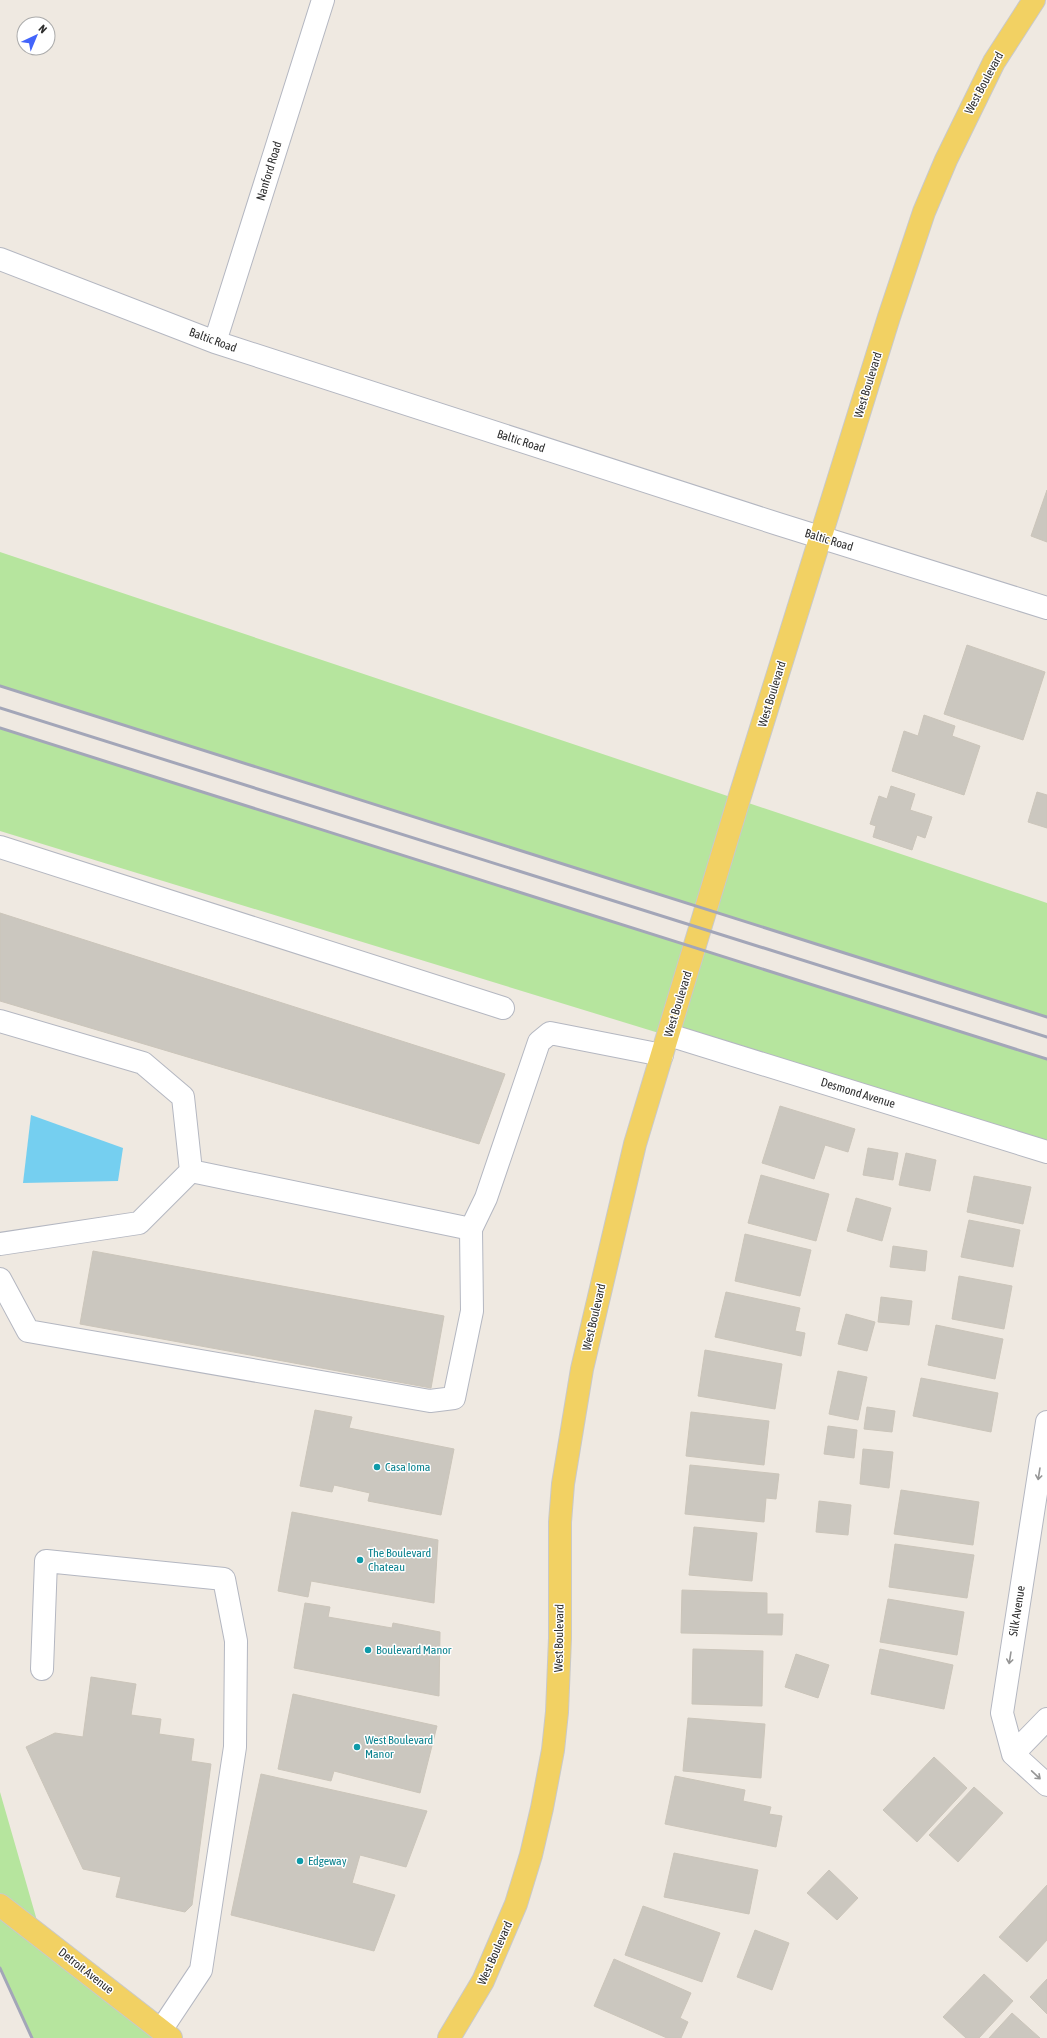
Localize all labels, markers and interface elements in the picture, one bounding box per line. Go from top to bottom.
north arrow [16,16,56,56]
text: N [36,22,49,35]
street label: West Boulevard [962,50,1006,116]
street label: Nanford Road [253,140,285,202]
street label: Baltic Road [187,325,239,355]
street label: West Boulevard [851,350,885,420]
street label: Baltic Road [495,427,547,455]
street label: Baltic Road [803,526,855,554]
street label: West Boulevard [755,659,789,729]
street label: West Boulevard [661,969,695,1039]
street label: Desmond Avenue [819,1075,897,1111]
street label: West Boulevard [579,1282,609,1352]
place label: Casa Ioma [385,1460,430,1474]
marker: Casa Ioma [372,1462,382,1472]
one-way arrow [1035,1467,1043,1480]
place label: The Boulevard Chateau [368,1546,431,1574]
marker: The Boulevard Chateau [355,1555,365,1565]
street label: Silk Avenue [1006,1585,1028,1637]
street label: West Boulevard [551,1604,567,1672]
place label: Boulevard Manor [376,1643,452,1657]
marker: Boulevard Manor [363,1645,373,1655]
one-way arrow [1006,1651,1014,1664]
place label: West Boulevard Manor [365,1733,433,1761]
marker: West Boulevard Manor [352,1742,362,1752]
one-way arrow [1031,1771,1041,1780]
place label: Edgeway [308,1854,347,1868]
marker: Edgeway [295,1856,305,1866]
street label: West Boulevard [475,1919,515,1987]
street label: Detroit Avenue [56,1945,116,1997]

